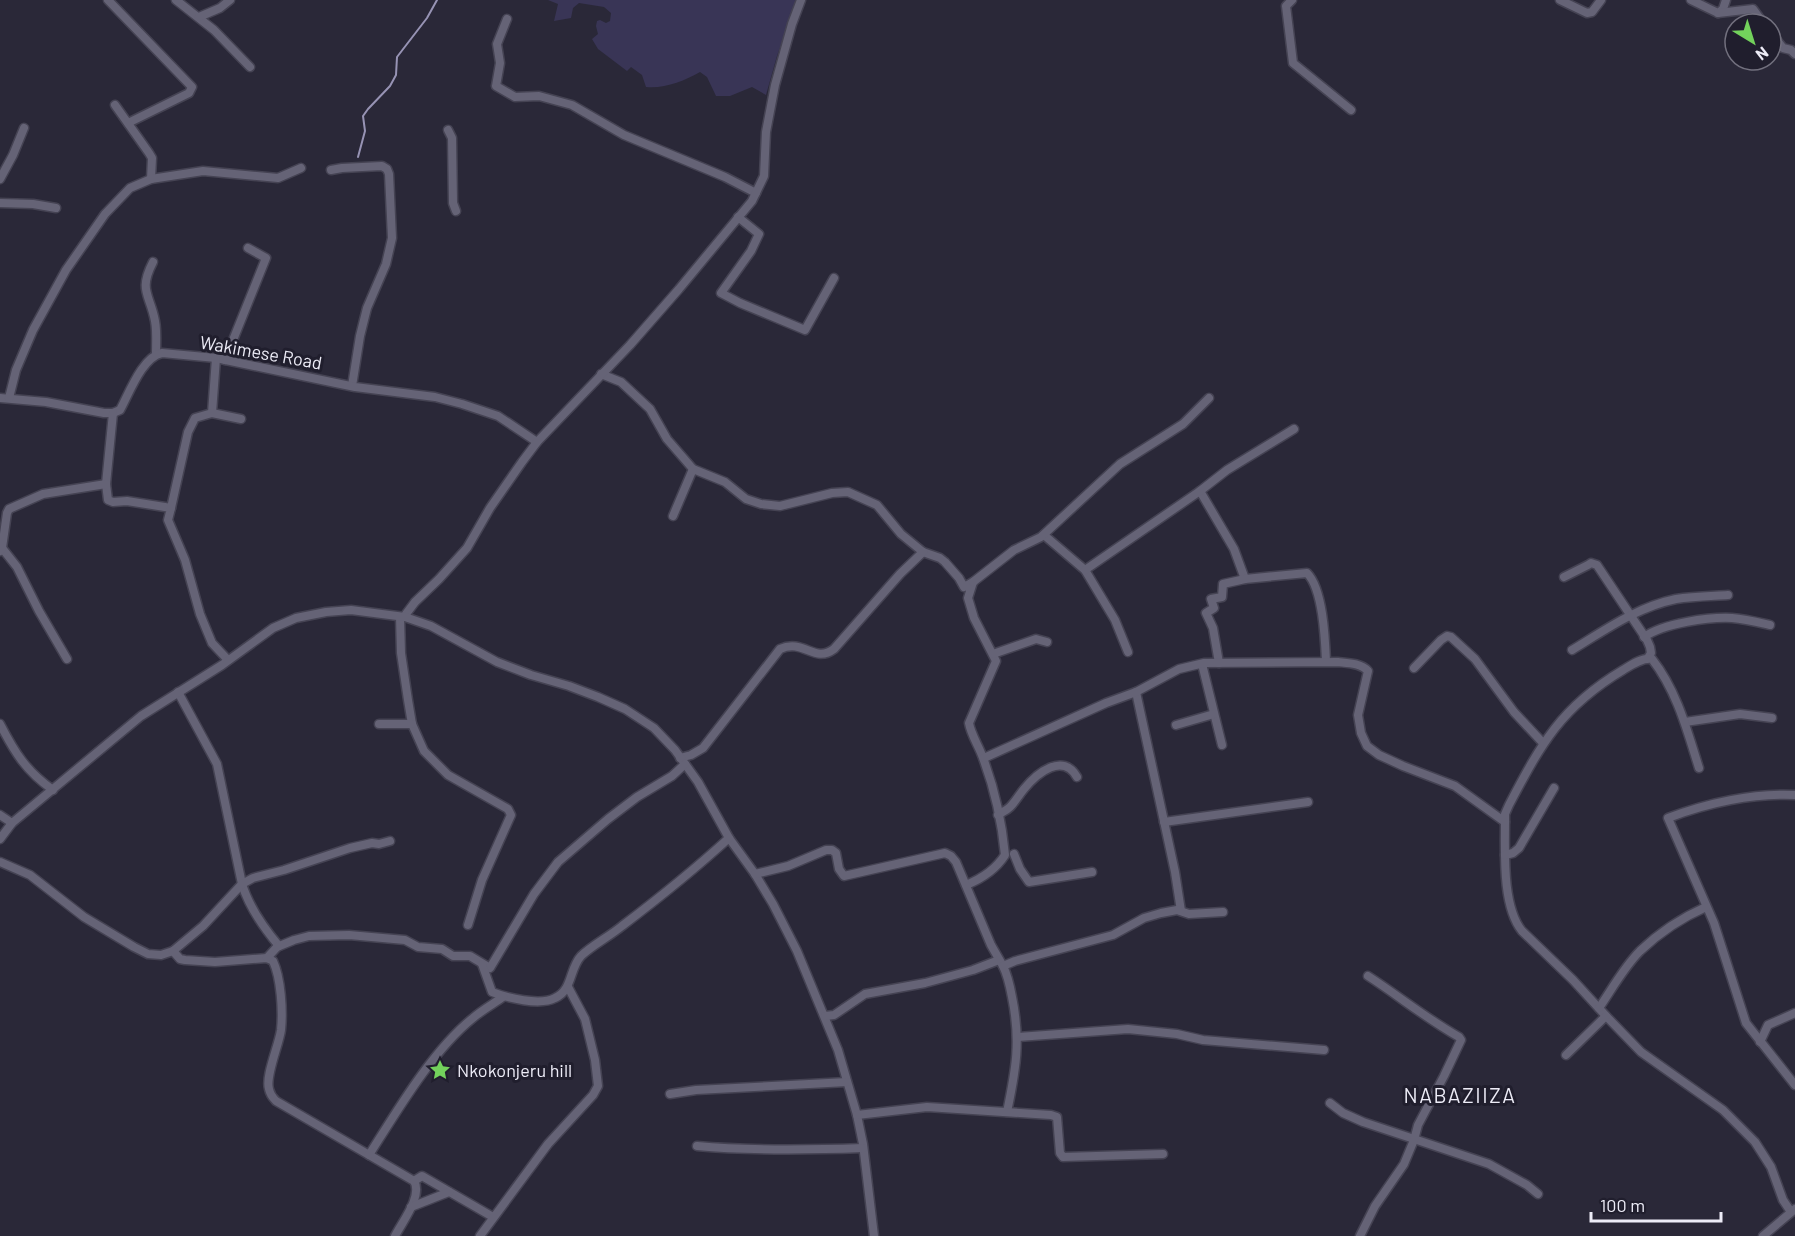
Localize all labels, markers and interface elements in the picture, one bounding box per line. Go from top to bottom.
north arrow [1723,12,1783,72]
text: N [1753,43,1773,65]
street label: Wakimese Road [198,330,324,374]
place icon: Nkokonjeru hill [428,1058,452,1082]
place label: Nkokonjeru hill [457,1059,572,1081]
district label: NABAZIIZA [1404,1082,1517,1107]
scale bar [1591,1185,1722,1223]
text: 100 m [1600,1194,1645,1216]

